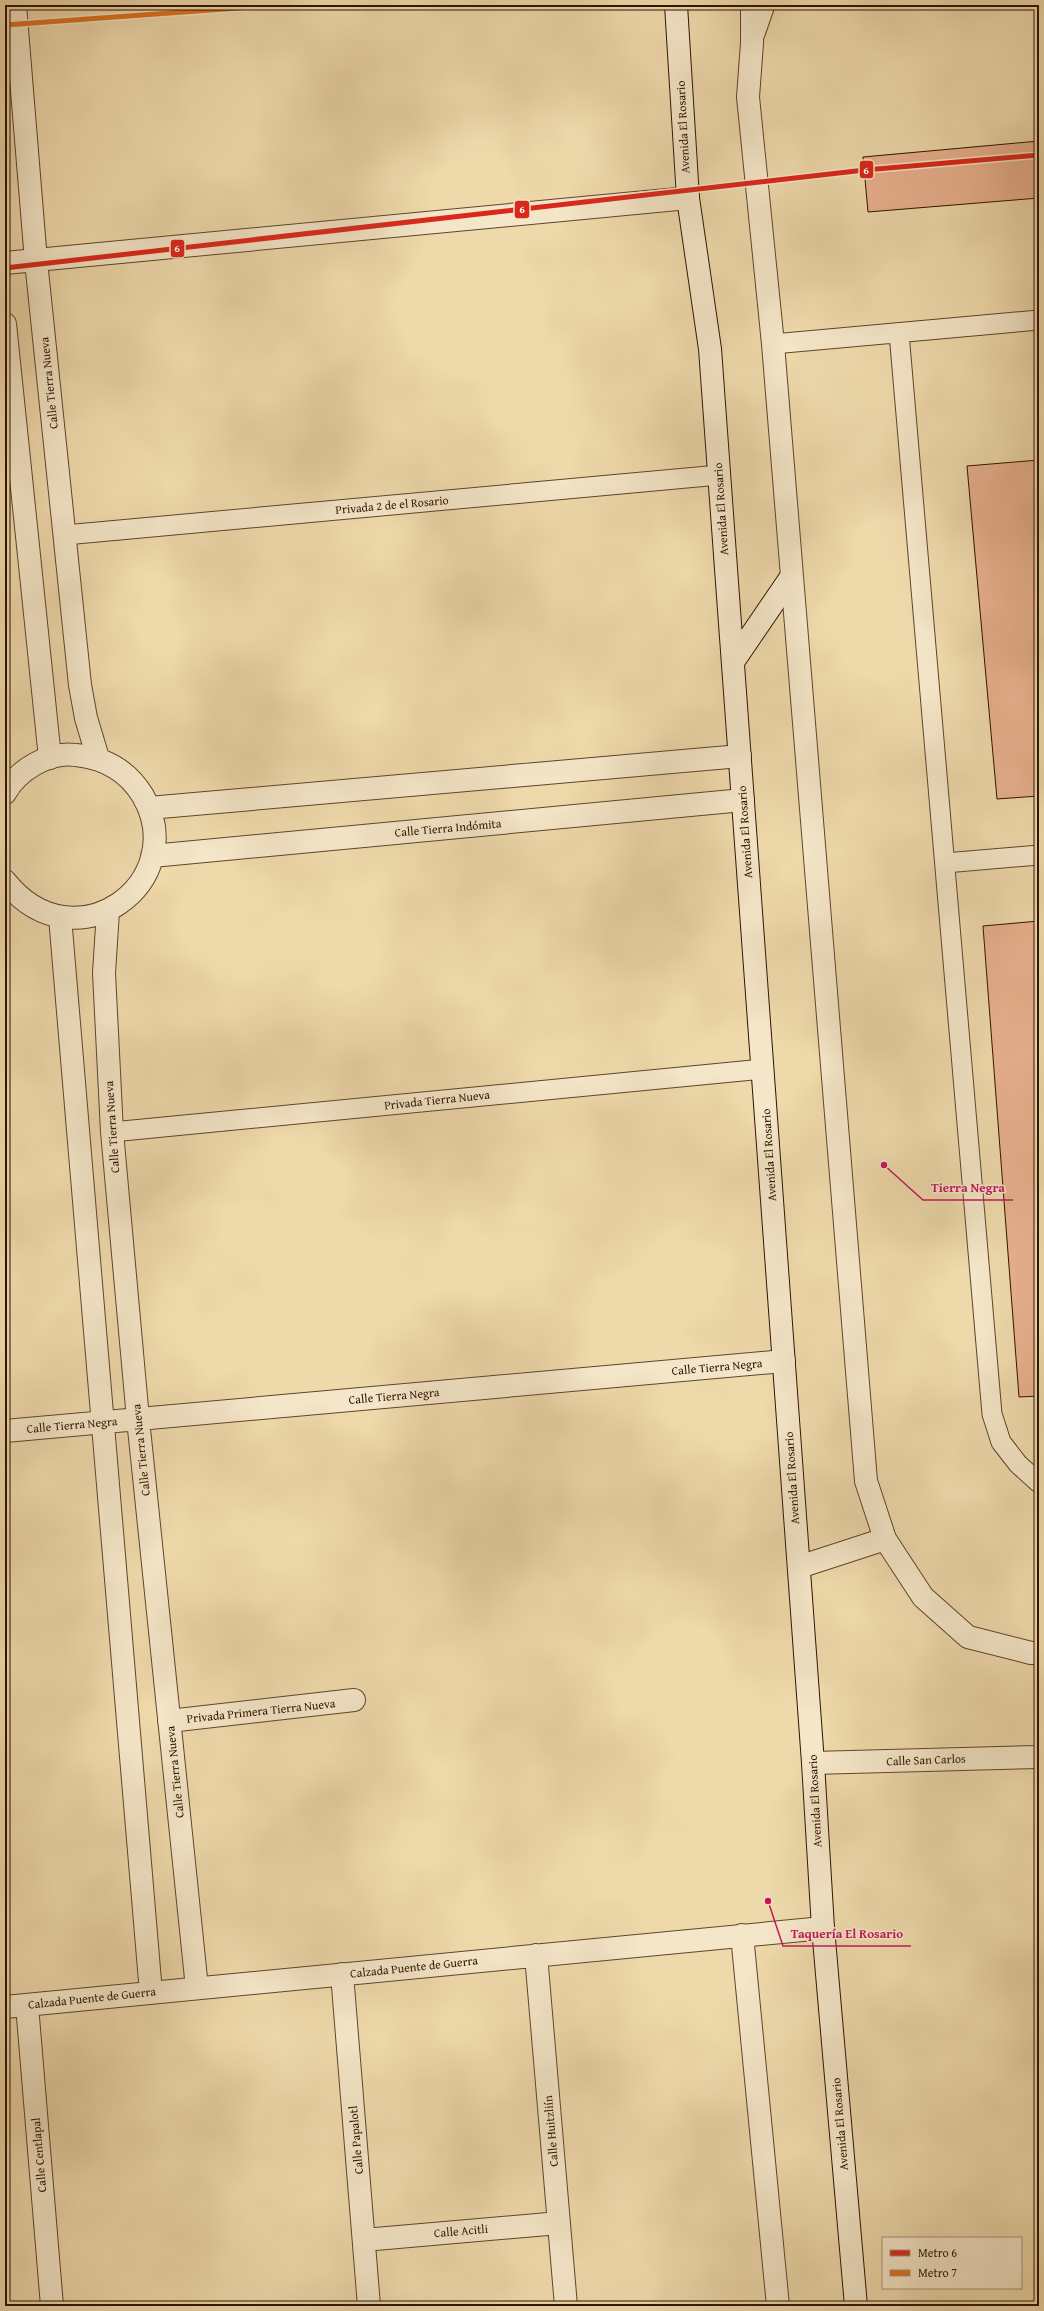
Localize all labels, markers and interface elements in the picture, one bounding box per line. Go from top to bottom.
street label: Avenida El Rosario [672,80,693,174]
line badge: 6 [859,160,874,179]
text: 6 [863,162,869,178]
line badge: 6 [514,200,530,219]
text: 6 [519,201,525,217]
line badge: 6 [170,239,185,258]
text: 6 [174,240,180,256]
street label: Calle Tierra Nueva [35,336,62,430]
street label: Avenida El Rosario [709,462,732,556]
street label: Privada 2 de el Rosario [335,491,449,518]
street label: Avenida El Rosario [733,785,756,879]
street label: Calle Tierra Indómita [394,814,502,841]
street label: Calle Tierra Nueva [100,1080,123,1174]
street label: Privada Tierra Nueva [383,1085,491,1114]
street label: Avenida El Rosario [757,1108,780,1202]
callout: Tierra Negra [923,1175,1013,1200]
text: Tierra Negra [931,1178,1005,1197]
street label: Calle Tierra Negra [671,1354,763,1379]
street label: Calle Tierra Negra [348,1383,440,1408]
street label: Calle Tierra Nueva [127,1403,154,1497]
street label: Calle Tierra Negra [26,1412,118,1437]
street label: Avenida El Rosario [780,1431,803,1525]
street label: Privada Primera Tierra Nueva [186,1694,336,1727]
street label: Calle Tierra Nueva [161,1725,188,1819]
street label: Calle San Carlos [886,1750,966,1769]
street label: Avenida El Rosario [804,1754,825,1848]
callout: Taquería El Rosario [783,1921,911,1946]
text: Taquería El Rosario [791,1924,903,1943]
street label: Calzada Puente de Guerra [349,1951,479,1982]
street label: Calzada Puente de Guerra [27,1982,157,2013]
street label: Avenida El Rosario [827,2077,852,2171]
street label: Calle Huitzliín [539,2095,562,2167]
street label: Calle Papalotl [344,2105,367,2175]
street label: Calle Centlapal [27,2116,50,2193]
street label: Calle Acitli [433,2220,489,2241]
legend [882,2237,1022,2289]
text: Metro 6 [918,2244,957,2261]
text: Metro 7 [918,2264,957,2281]

